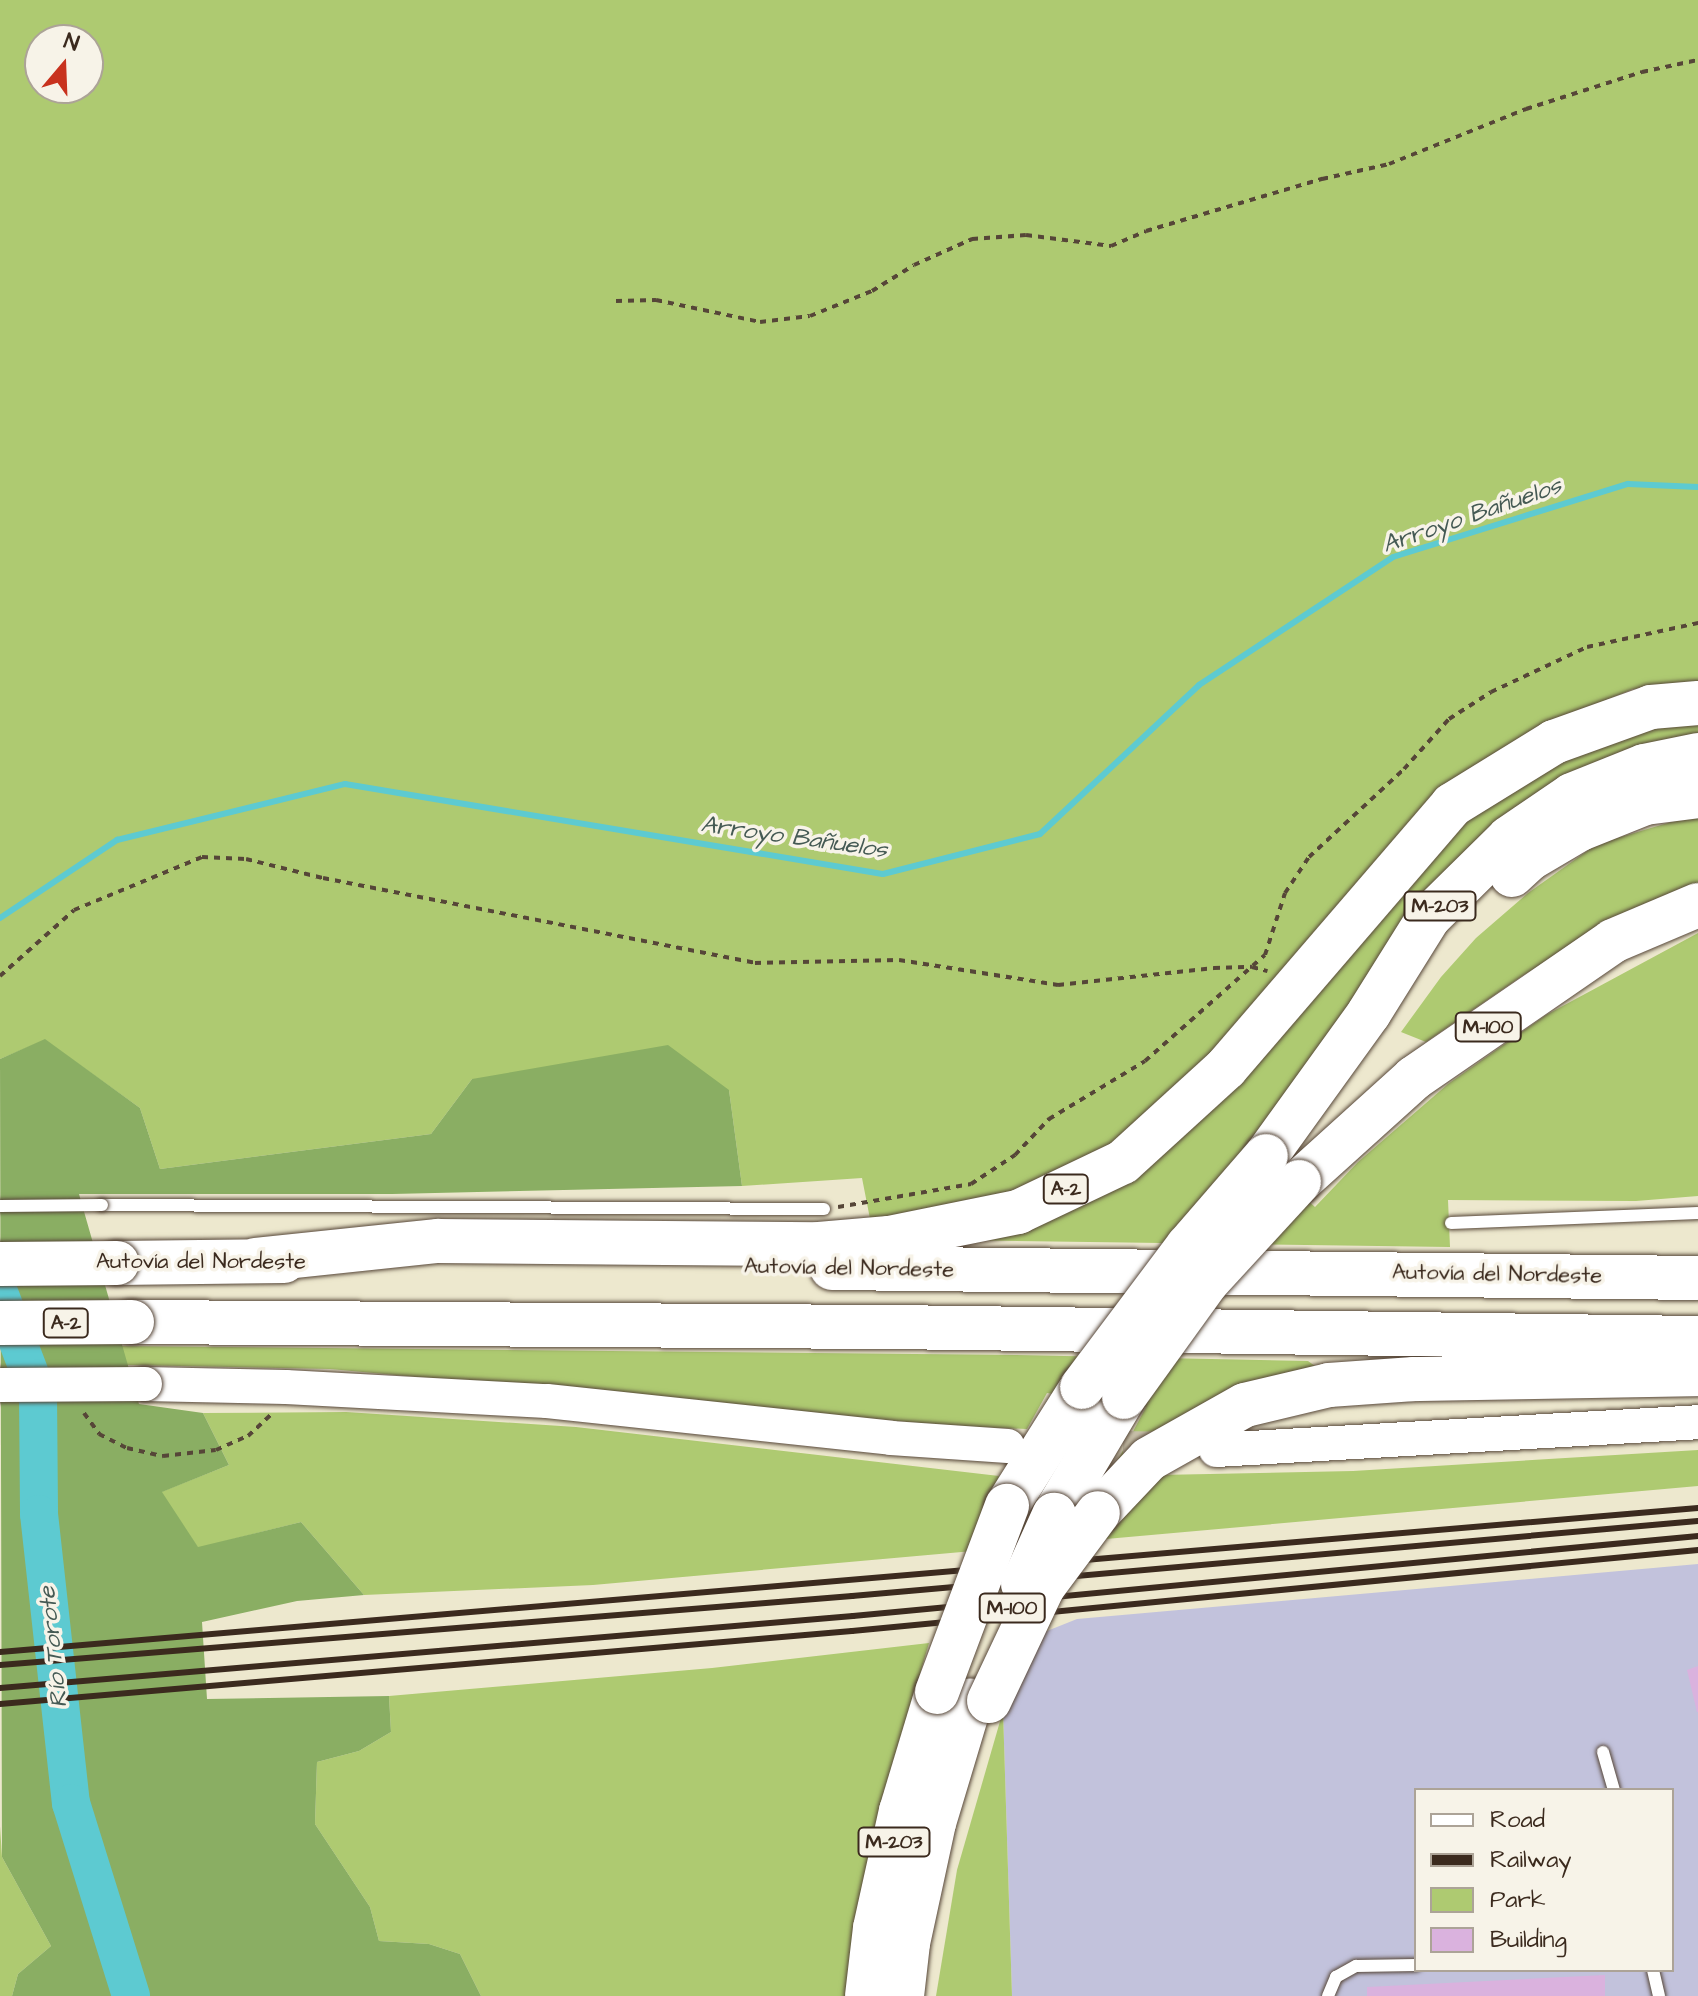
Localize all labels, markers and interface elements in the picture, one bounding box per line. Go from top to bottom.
north arrow [24,24,104,104]
text: N [60,26,83,60]
water label: Arroyo Bañuelos [1379,472,1565,560]
water label: Arroyo Bañuelos [699,811,889,865]
road number: M-203 [1402,890,1478,922]
road number: M-100 [1454,1011,1522,1043]
road number: A-2 [1042,1173,1090,1205]
street label: Autovía del Nordeste [96,1249,306,1275]
street label: Autovía del Nordeste [744,1253,954,1283]
street label: Autovía del Nordeste [1392,1259,1602,1289]
road number: A-2 [42,1307,90,1339]
water label: Río Torote [33,1585,75,1709]
road number: M-100 [978,1592,1046,1624]
legend [1414,1788,1674,1972]
text: Road [1490,1803,1545,1837]
road number: M-203 [856,1826,932,1858]
text: Railway [1490,1843,1572,1877]
text: Park [1490,1883,1546,1917]
text: Building [1490,1923,1567,1957]

